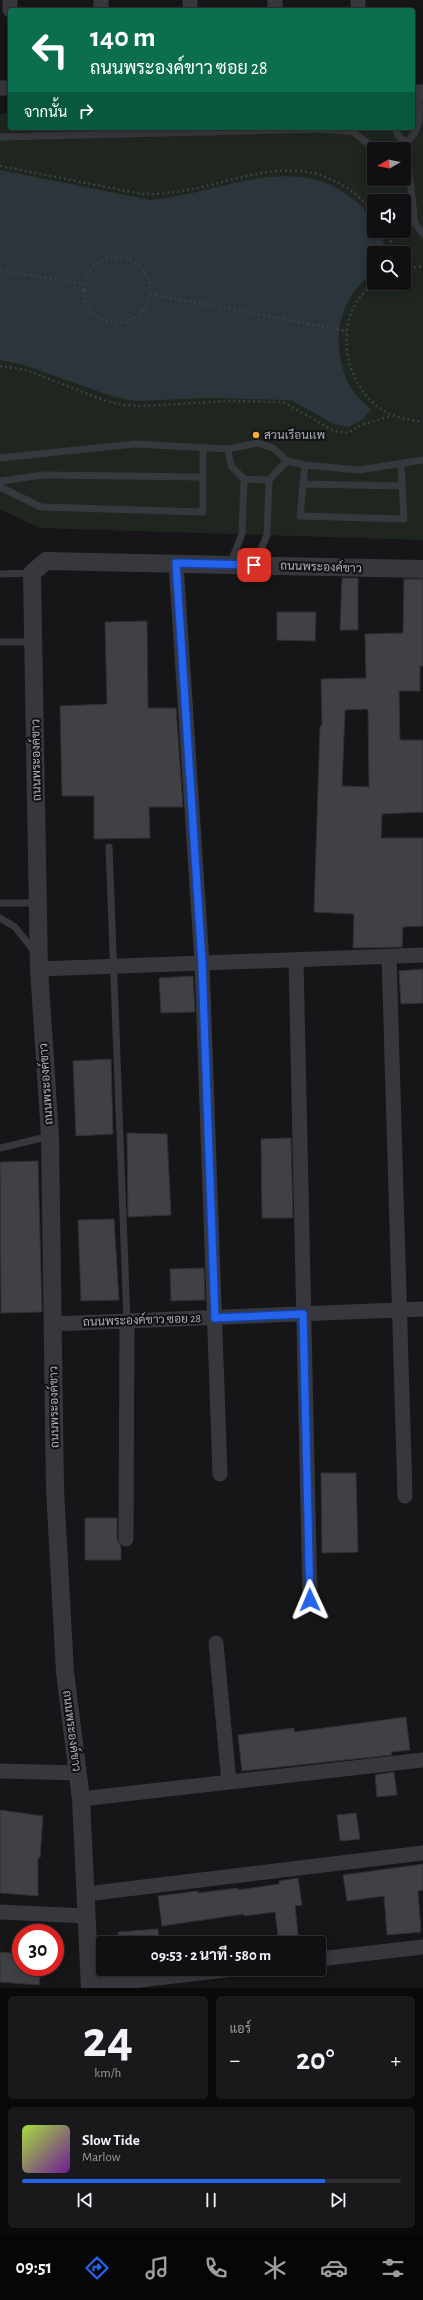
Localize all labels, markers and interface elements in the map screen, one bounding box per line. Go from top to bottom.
icon: left [24,24,76,76]
text: 140 m [90,24,156,52]
text: ถนนพระองค์ขาว ซอย 28 [90,60,268,78]
icon: right [75,100,97,122]
text: จากนั้น [24,105,67,120]
north arrow [367,142,411,186]
map controls [367,142,411,290]
button: sound [367,194,411,238]
button: search [367,246,411,290]
place label: สวนเรึอนเเพ [264,428,325,441]
marker: สวนเรึอนเเพ [251,430,261,440]
pin [237,548,271,582]
icon: arrive [243,554,265,576]
street label: ถนนพระองค์ขาว [280,558,362,574]
street label: ถนนพระองค์ขาว [27,719,43,801]
street label: ถนนพระองค์ขาว [35,1043,55,1125]
street label: ถนนพระองค์ขาว ซอย 28 [83,1310,202,1328]
street label: ถนนพระองค์ขาว [45,1366,61,1448]
position arrow [289,1579,331,1621]
street label: ถนนพระองค์ขาว [61,1689,85,1772]
speed limit sign: 30 [12,1924,64,1976]
text: 09:53 · 2 นาที · 580 m [151,1948,271,1963]
text: 24 [82,2014,133,2066]
text: แอร์ [230,2023,251,2036]
text: 20° [296,2045,335,2075]
text: − [230,2049,240,2071]
text: + [390,2049,401,2071]
text: km/h [94,2067,121,2080]
text: Slow Tide [82,2133,140,2148]
text: Marlow [82,2151,120,2164]
icon: previous [74,2189,96,2211]
icon: pause [200,2189,222,2211]
icon: next [327,2189,349,2211]
icon: directions [83,2254,111,2282]
icon: music [143,2254,171,2282]
icon: phone [202,2254,230,2282]
icon: climate [261,2254,289,2282]
icon: car [320,2254,348,2282]
icon: filters [379,2254,407,2282]
text: 09:51 [16,2259,52,2277]

